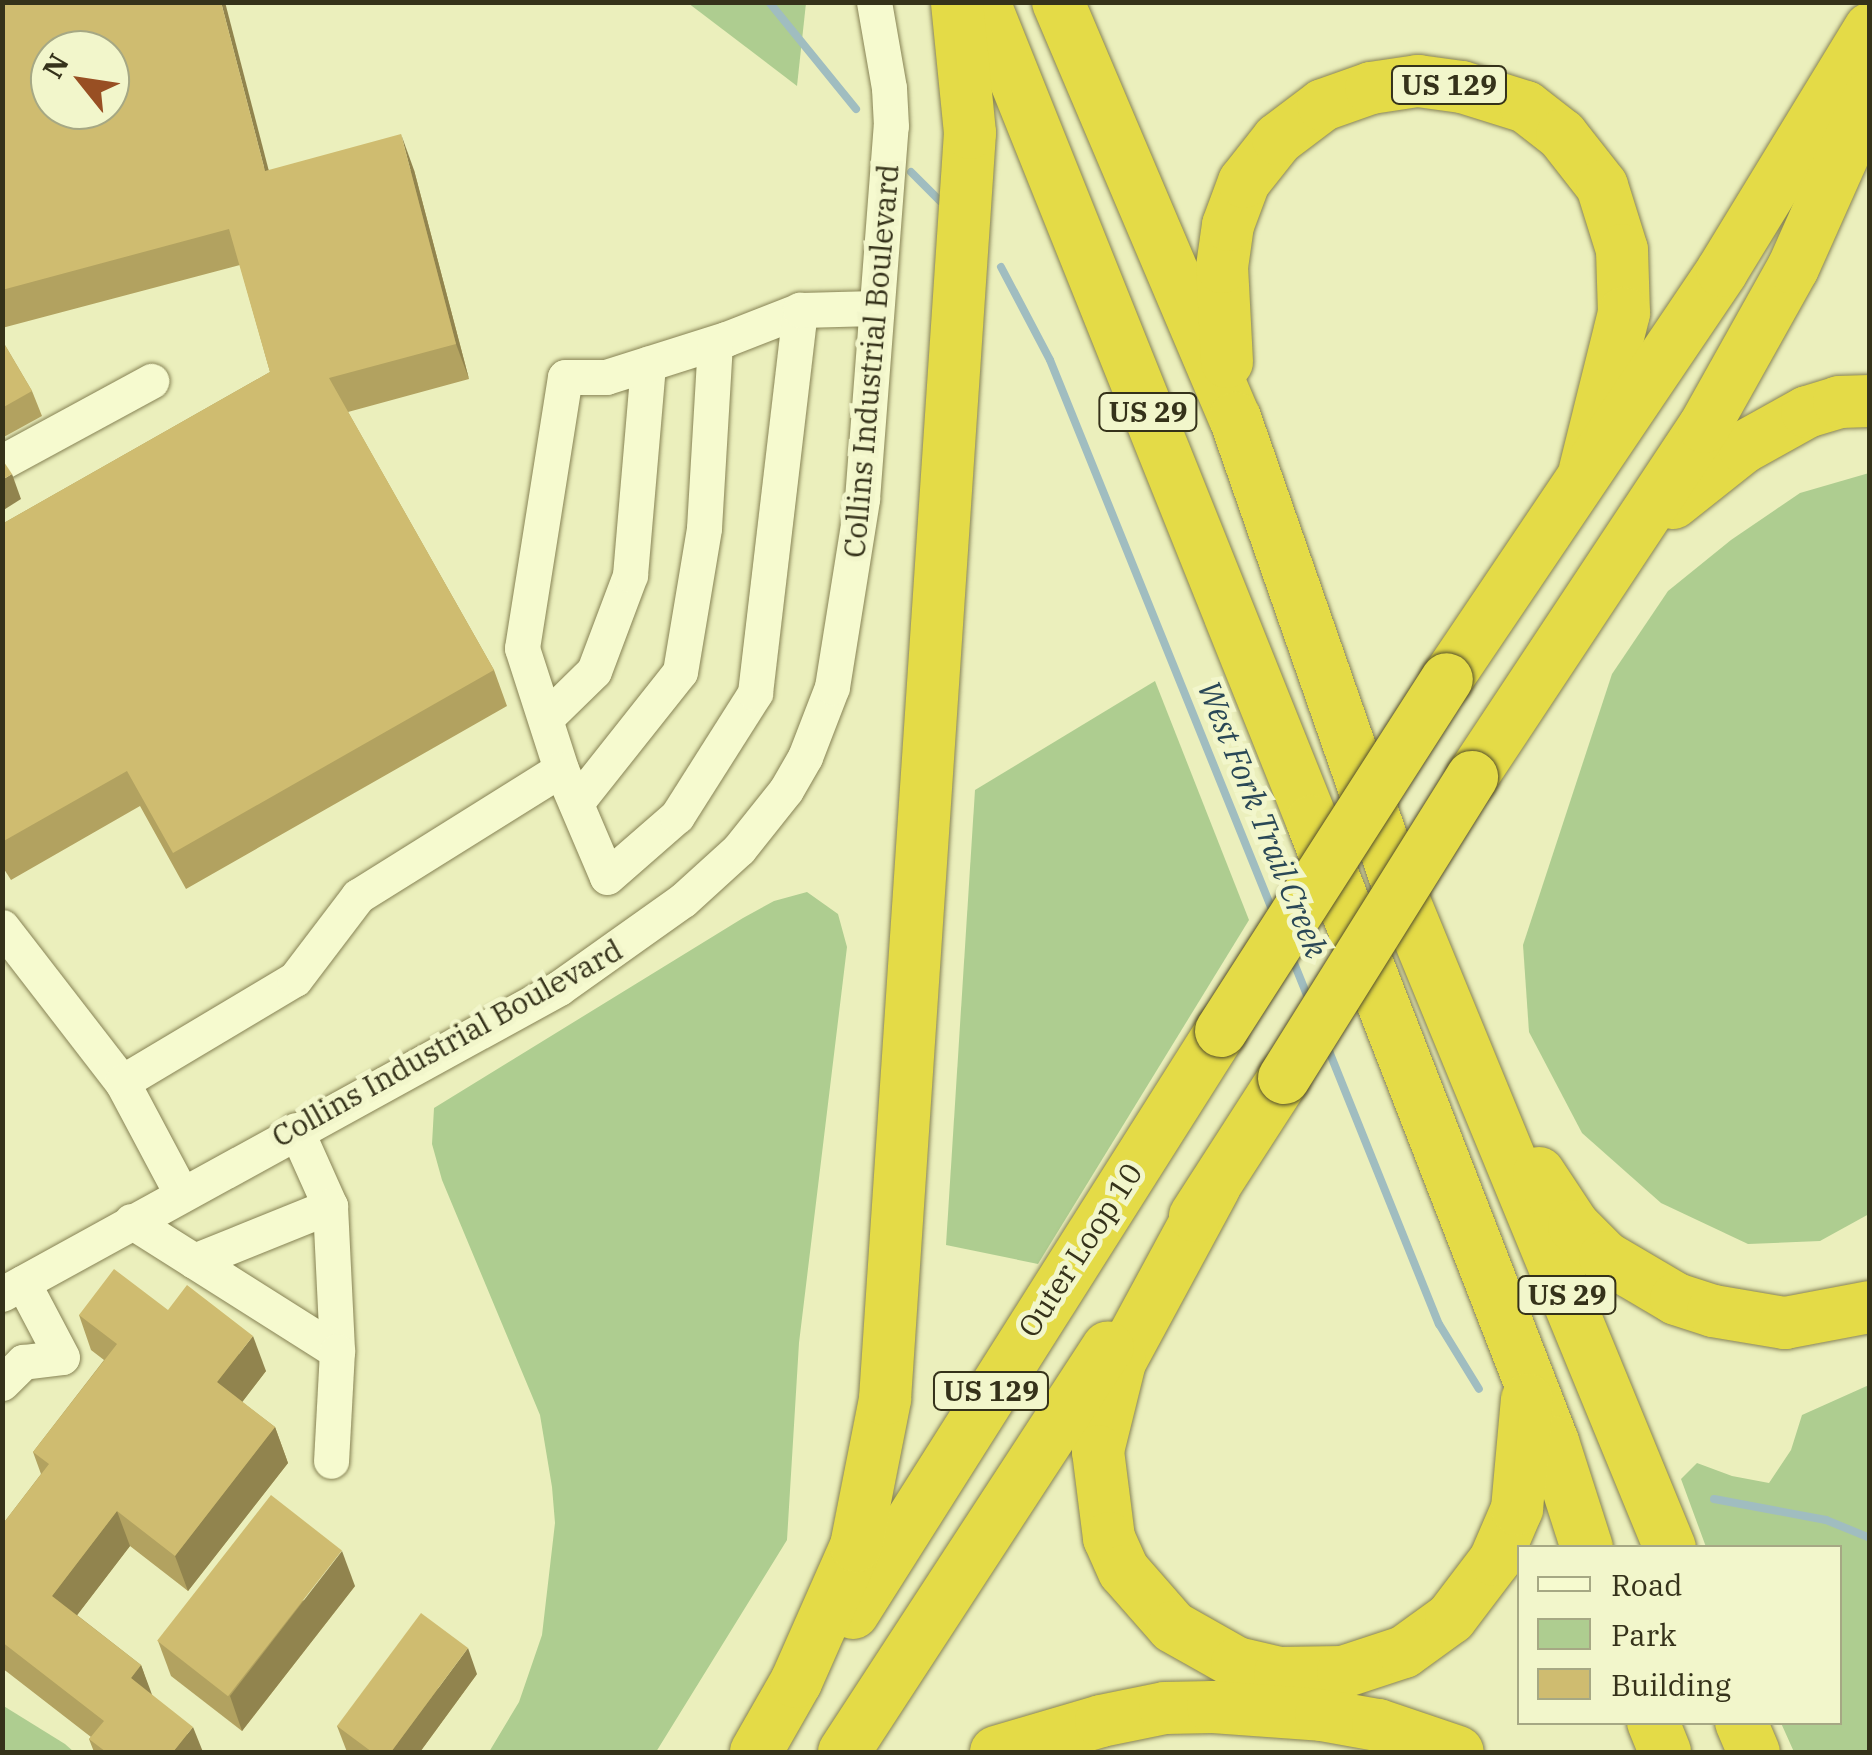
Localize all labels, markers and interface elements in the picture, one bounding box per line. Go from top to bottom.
north arrow [30,30,130,130]
text: N [34,47,77,85]
road number: US 129 [1389,62,1509,108]
street label: Collins Industrial Boulevard [836,163,906,559]
road number: US 29 [1098,389,1198,435]
water label: West Fork Trail Creek [1190,675,1336,963]
street label: Collins Industrial Boulevard [266,932,628,1154]
street label: Outer Loop 10 [1010,1156,1150,1344]
road number: US 29 [1517,1272,1617,1318]
road number: US 129 [931,1368,1051,1414]
legend [1517,1545,1842,1725]
text: Road [1611,1565,1683,1604]
text: Park [1611,1615,1677,1654]
text: Building [1611,1665,1731,1704]

